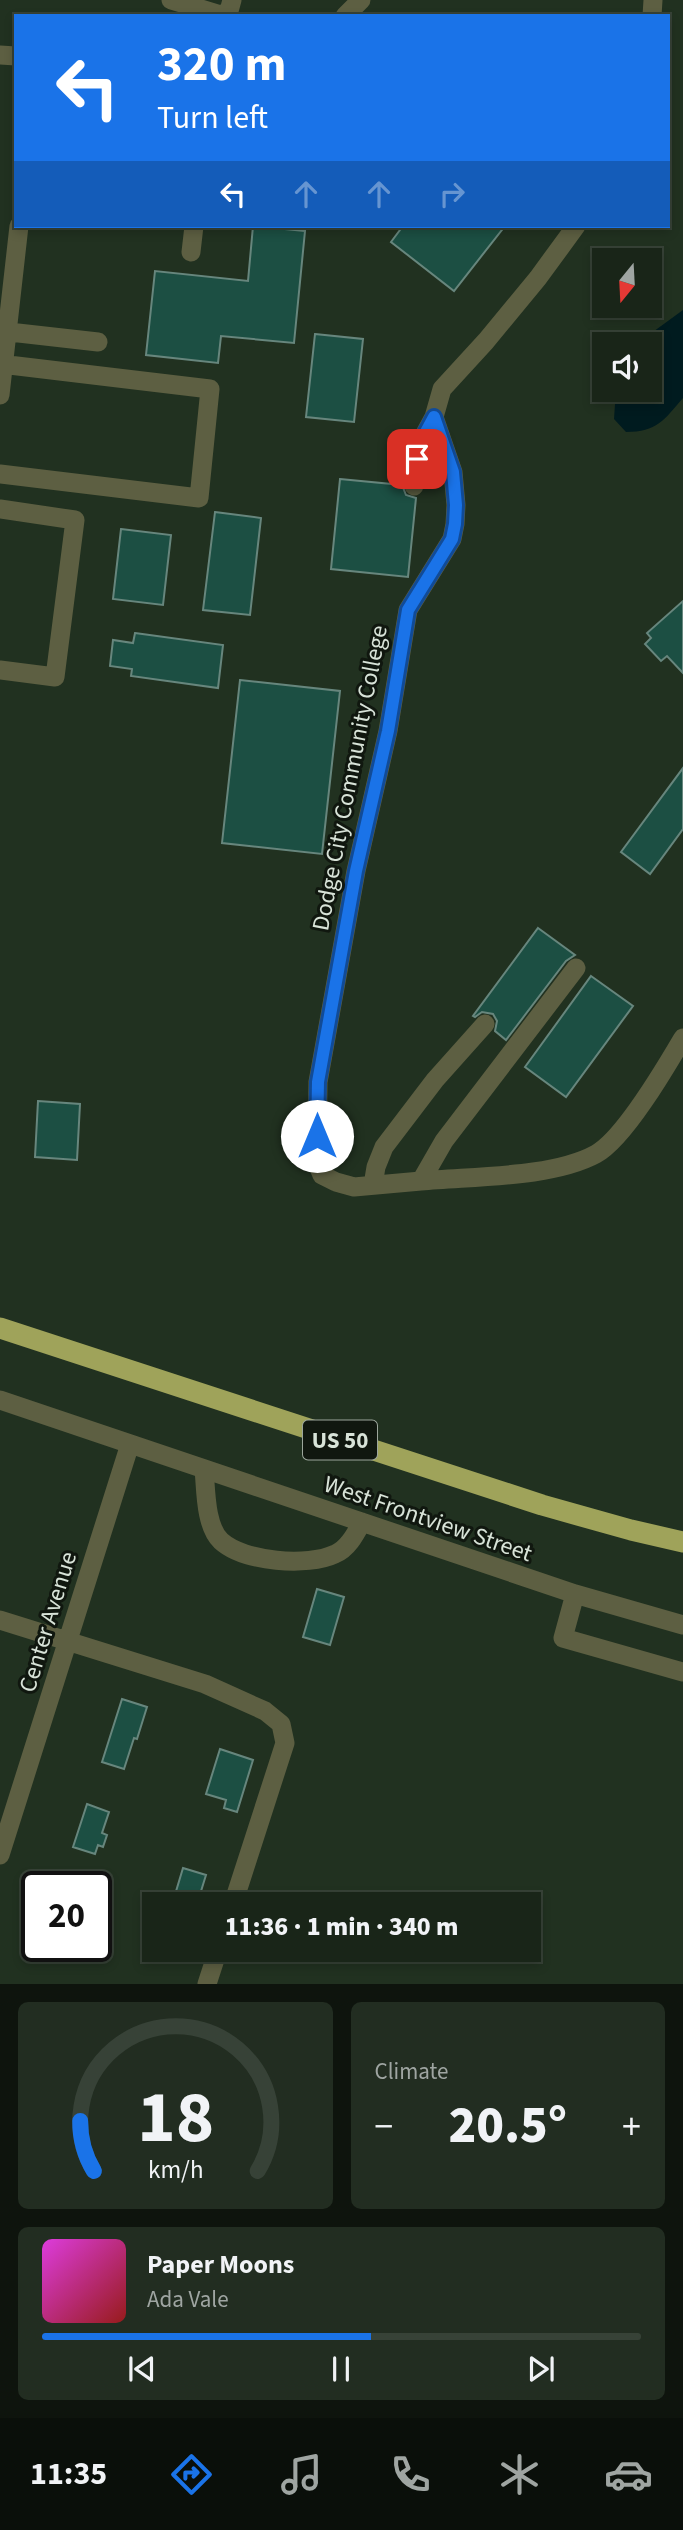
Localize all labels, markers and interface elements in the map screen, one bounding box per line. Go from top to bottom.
text: 320 m [157,30,286,100]
icon: left [42,42,133,133]
text: Turn left [157,95,268,141]
icon: left [214,175,252,213]
icon: ahead [287,175,325,213]
icon: ahead [360,175,398,213]
icon: right [433,175,471,213]
north arrow [592,248,662,318]
map controls [592,248,662,402]
button: sound [592,332,662,402]
pin [387,429,447,489]
icon: arrive [398,440,436,478]
street label: Dodge City Community College [303,622,397,934]
position arrow [280,1099,354,1173]
road number: US 50 [303,1420,377,1460]
street label: West Frontview Street [319,1467,537,1571]
street label: Center Avenue [10,1547,86,1697]
speed limit sign: 20 [21,1871,112,1962]
text: 11:36 · 1 min · 340 m [225,1908,458,1945]
text: Climate [375,2055,448,2088]
text: 18 [137,2067,214,2171]
text: 20.5° [448,2089,567,2163]
text: − [375,2100,393,2154]
text: + [622,2100,641,2154]
text: km/h [148,2152,203,2188]
text: Paper Moons [147,2246,294,2283]
text: Ada Vale [147,2283,229,2316]
icon: previous [123,2350,161,2388]
icon: pause [322,2350,360,2388]
icon: next [522,2350,560,2388]
icon: directions [167,2450,216,2499]
icon: music [277,2450,326,2499]
icon: phone [386,2450,435,2499]
icon: climate [495,2450,544,2499]
icon: car [604,2450,653,2499]
text: 11:35 [30,2451,107,2497]

